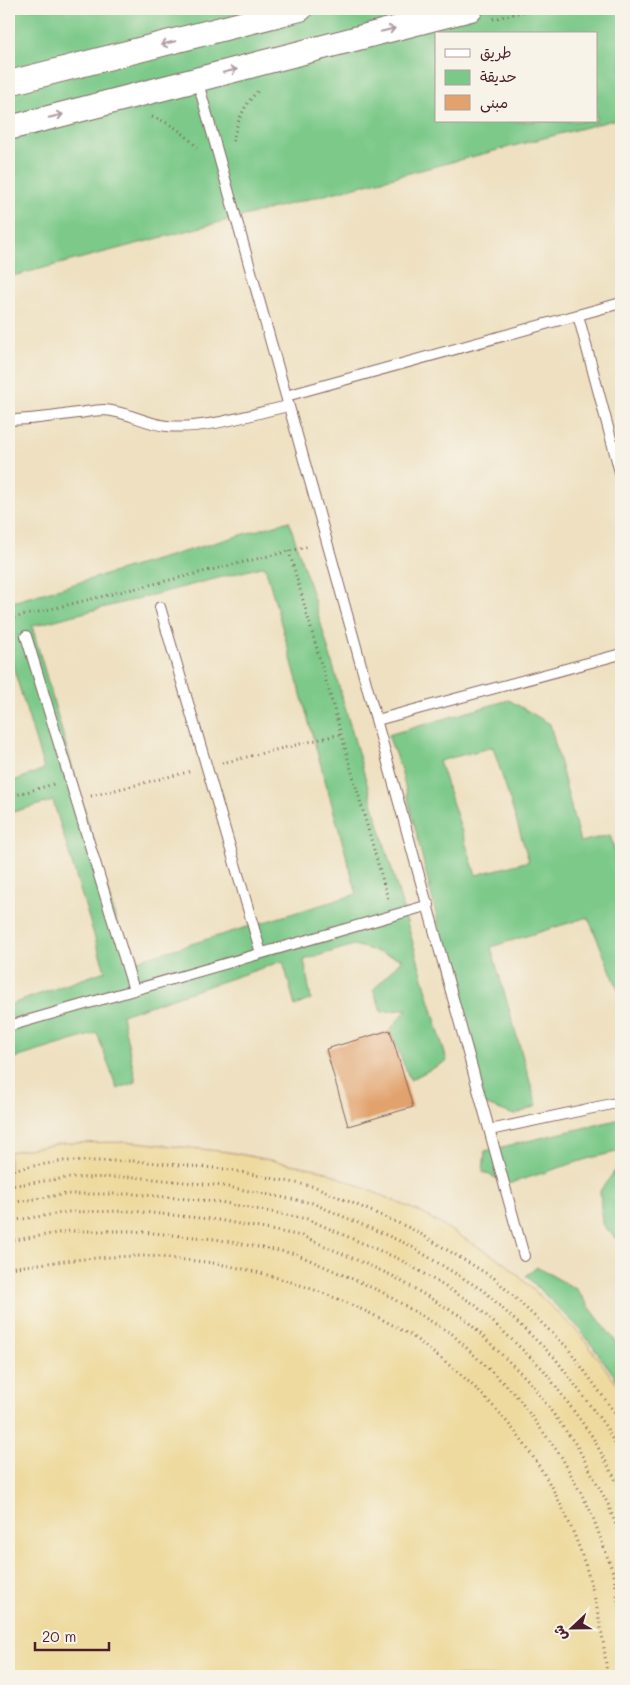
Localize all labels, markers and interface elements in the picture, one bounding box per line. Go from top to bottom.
one-way arrow [379,25,395,34]
legend [435,32,598,122]
one-way arrow [160,38,176,48]
text: طريق [480,42,512,62]
one-way arrow [222,66,238,75]
text: حديقة [480,66,517,86]
text: مبنى [480,92,508,113]
one-way arrow [47,110,63,120]
north arrow [548,1602,598,1652]
scale bar [35,1620,109,1652]
text: ش [548,1622,571,1644]
text: 20 m [42,1626,76,1646]

